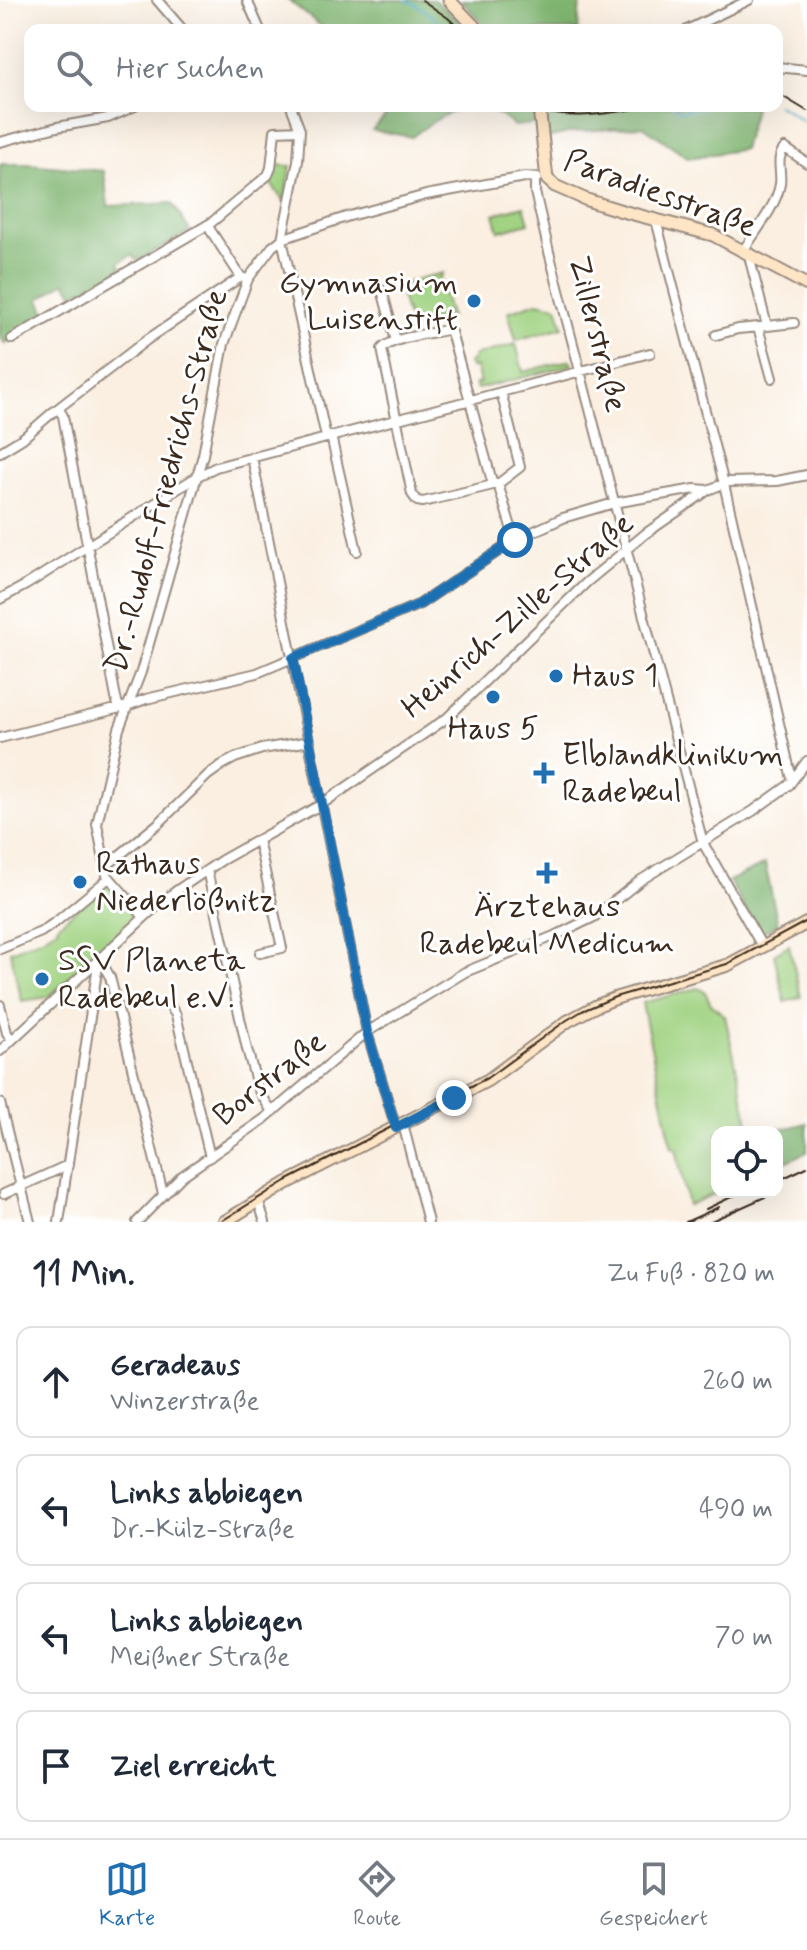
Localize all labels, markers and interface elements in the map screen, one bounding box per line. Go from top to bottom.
search box [24,24,783,112]
icon: search [52,46,96,90]
text: Hier suchen [116,49,264,88]
street label: Paradiesstraße [558,140,762,248]
street label: Zillerstraße [557,251,637,417]
place label: Gymnasium Luisenstift [279,262,458,341]
street label: Dr.-Rudolf-Friedrichs-Straße [96,284,238,678]
marker: Gymnasium Luisenstift [465,292,483,310]
street label: Heinrich-Zille-Straße [393,503,643,729]
route start [497,522,533,558]
place label: Haus 1 [572,655,658,697]
marker: Haus 1 [547,667,565,685]
marker: Haus 5 [484,688,502,706]
place label: Haus 5 [447,708,539,750]
place label: Elblandklinikum Radebeul [562,734,784,813]
marker: Elblandklinikum Radebeul [533,762,555,784]
place label: Rathaus Niederlößnitz [96,843,276,922]
marker: Ärztehaus Radebeul Medicum [536,862,558,884]
marker: Rathaus Niederlößnitz [71,873,89,891]
place label: Ärztehaus Radebeul Medicum [420,886,674,965]
place label: SSV Planeta Radebeul e.V. [58,940,246,1019]
marker: SSV Planeta Radebeul e.V. [33,970,51,988]
street label: Borstraße [205,1022,335,1136]
route end [436,1080,472,1116]
map controls [711,1126,783,1198]
button: locate [711,1126,783,1198]
text: 11 Min. [32,1252,135,1297]
text: Zu Fuß · 820 m [607,1257,775,1291]
text: Geradeaus [110,1346,240,1385]
icon: ahead [34,1360,78,1404]
text: 260 m [703,1365,773,1399]
text: Winzerstraße [110,1385,259,1419]
text: Links abbiegen [110,1474,303,1513]
icon: left [34,1488,78,1532]
text: 490 m [699,1493,773,1527]
text: Dr.-Külz-Straße [110,1513,295,1547]
text: Links abbiegen [110,1602,303,1641]
icon: left [34,1616,78,1660]
text: 70 m [715,1621,773,1655]
text: Meißner Straße [110,1641,290,1675]
icon: arrive [34,1744,78,1788]
text: Ziel erreicht [110,1747,276,1786]
tab: Karte [99,1857,155,1933]
tab: Route [353,1857,401,1933]
tab: Gespeichert [599,1857,708,1933]

